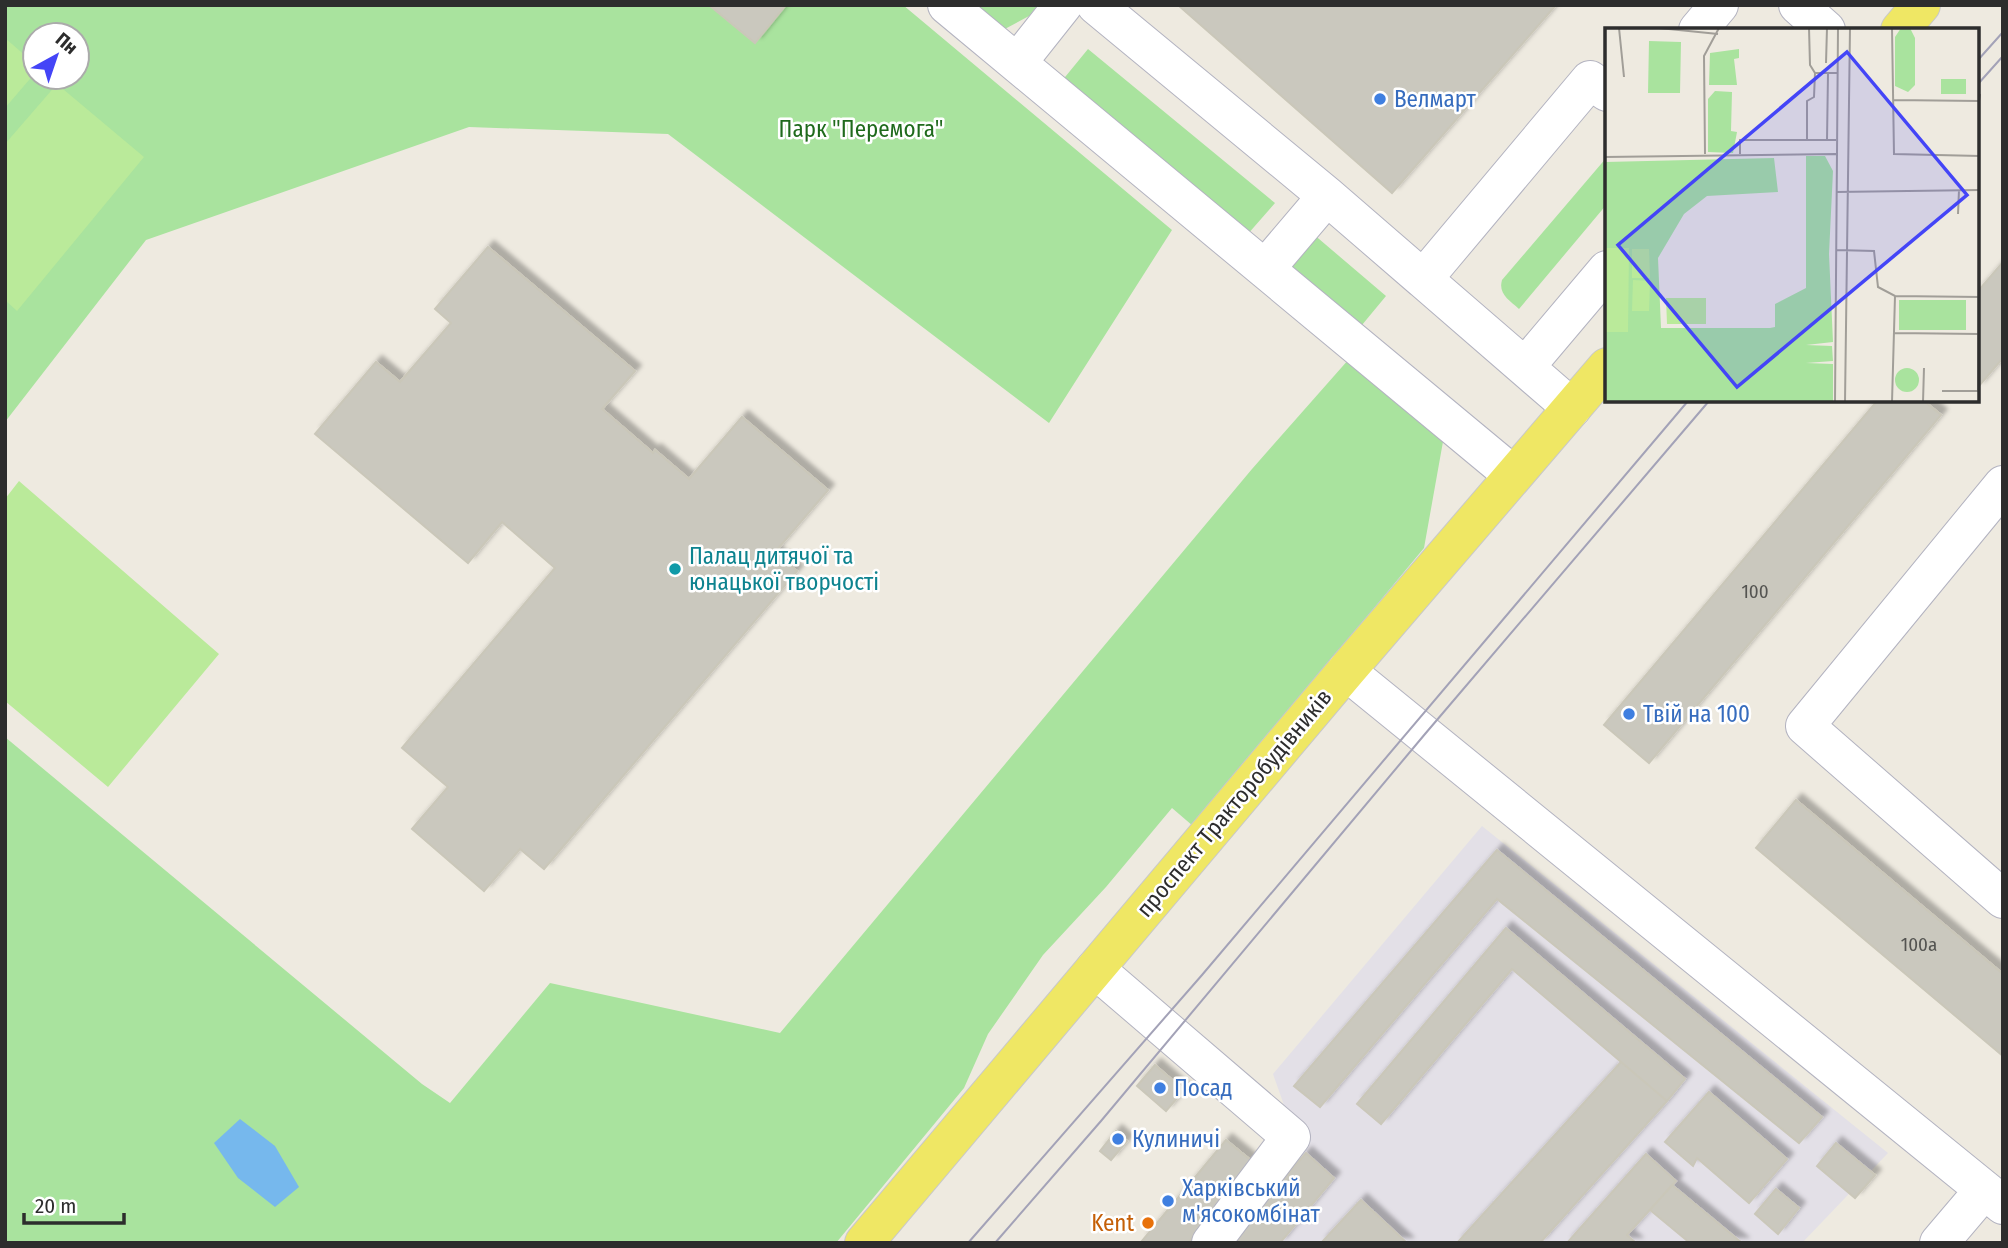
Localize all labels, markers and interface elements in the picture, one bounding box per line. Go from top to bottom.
north arrow [21,21,91,91]
text: Пн [51,28,82,59]
inset map [1605,28,1980,402]
place label: Велмарт [1394,85,1476,113]
marker: Велмарт [1372,91,1388,107]
park label: Парк "Перемога" [779,115,943,143]
place label: Палац дитячої та юнацької творчості [689,542,879,596]
marker: Палац дитячої та юнацької творчості [667,561,683,577]
house number: 100 [1741,580,1769,603]
street label: проспект Тракторобудівників [1130,683,1338,923]
place label: Твій на 100 [1643,700,1750,728]
marker: Твій на 100 [1621,706,1637,722]
house number: 100а [1901,933,1937,956]
place label: Посад [1174,1074,1232,1102]
marker: Посад [1152,1080,1168,1096]
place label: Кулиничі [1132,1125,1220,1153]
marker: Кулиничі [1110,1131,1126,1147]
place label: Харківський м'ясокомбінат [1182,1174,1321,1228]
scale bar [24,1182,124,1226]
text: 20 m [35,1193,76,1219]
marker: Харківський м'ясокомбінат [1160,1193,1176,1209]
place label: Kent [1091,1209,1134,1237]
marker: Kent [1140,1215,1156,1231]

